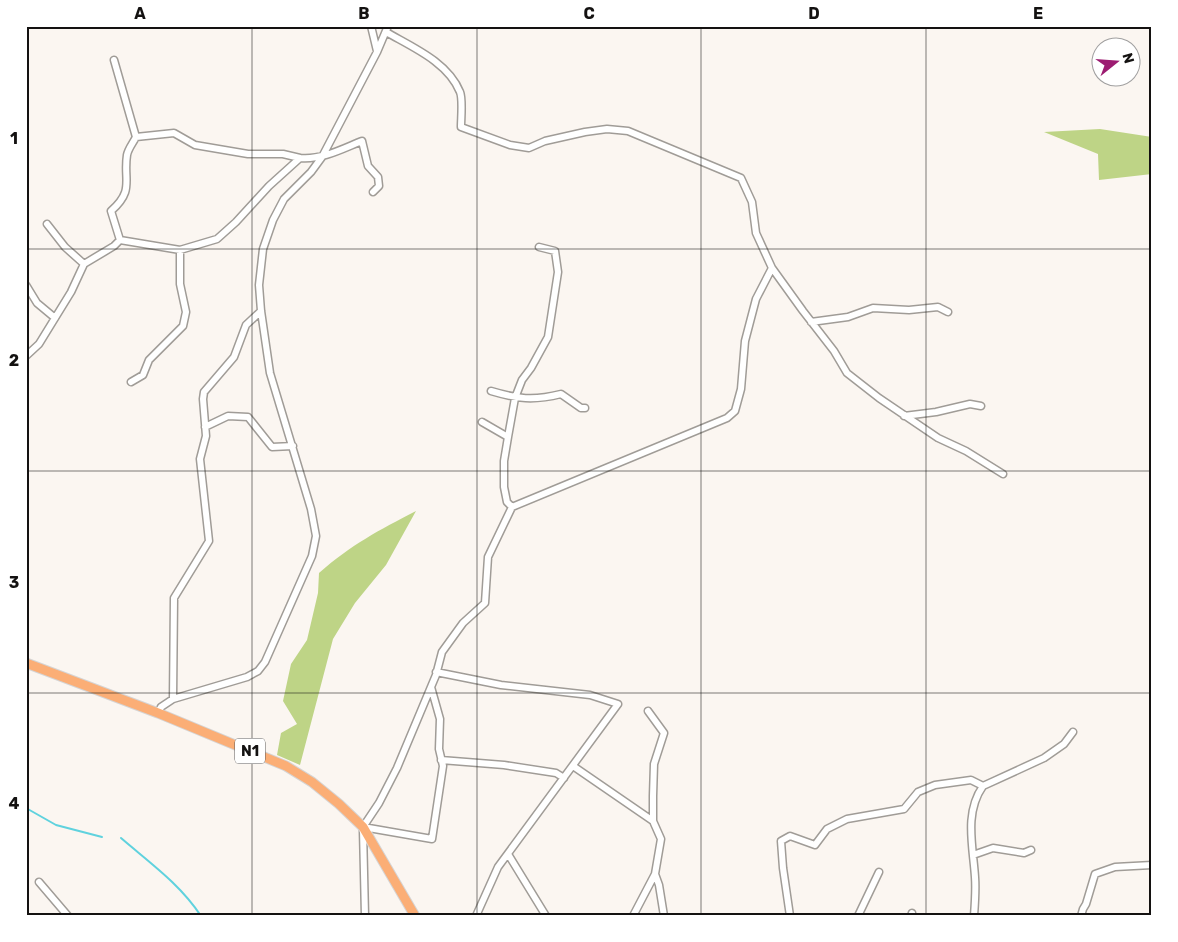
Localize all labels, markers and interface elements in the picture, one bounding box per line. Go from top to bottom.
text: A [134,4,146,23]
text: B [358,4,370,23]
text: C [583,4,595,23]
text: D [808,4,820,23]
text: E [1033,4,1043,23]
north arrow [1090,38,1140,88]
text: N [1118,51,1138,66]
text: 1 [10,129,18,148]
text: 2 [9,351,19,370]
text: 3 [9,573,19,592]
road number: N1 [235,738,265,764]
text: 4 [9,794,20,813]

